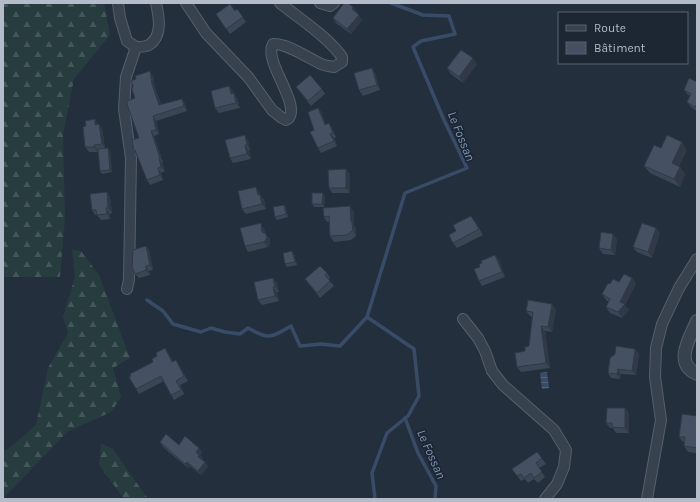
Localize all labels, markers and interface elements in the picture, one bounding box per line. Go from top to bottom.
legend [558,12,688,64]
text: Route [594,21,626,35]
text: Bâtiment [594,41,646,55]
water label: Le Fossan [445,109,478,163]
water label: Le Fossan [414,427,449,481]

